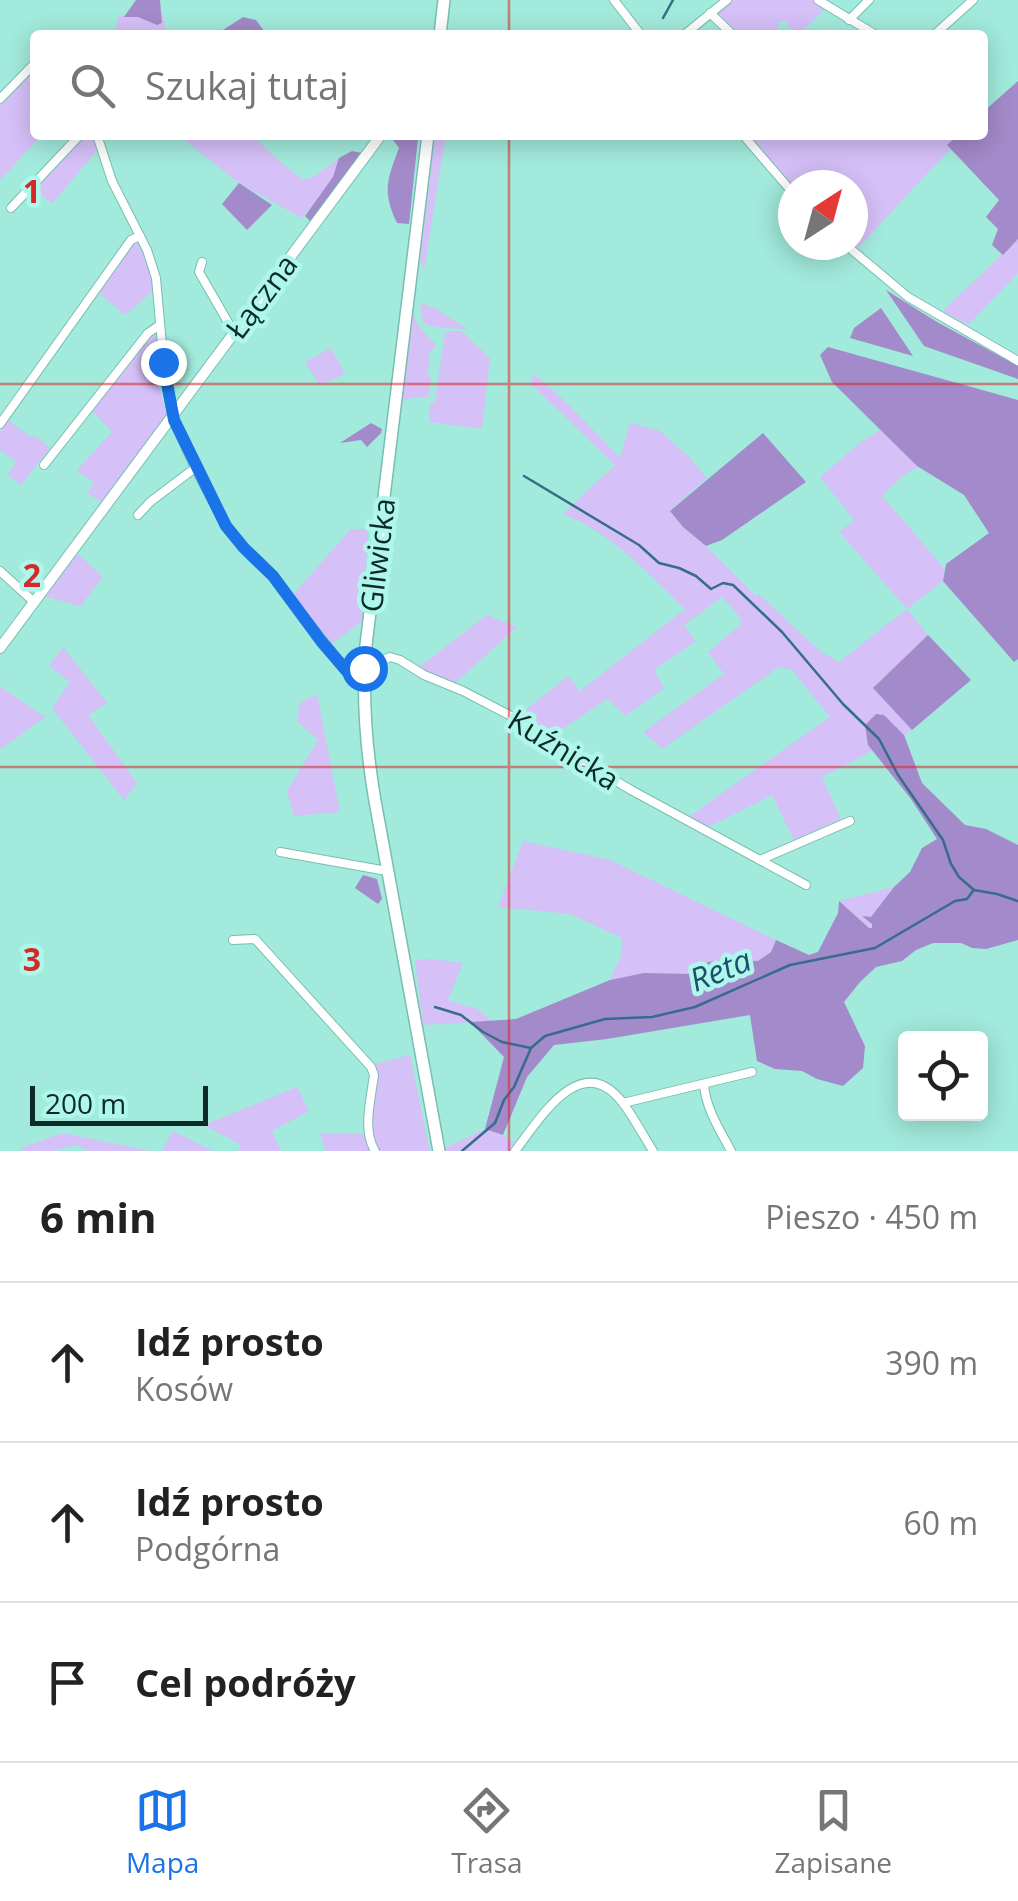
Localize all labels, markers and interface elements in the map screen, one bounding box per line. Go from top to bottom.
search box [30,30,988,140]
icon: search [65,58,120,113]
text: Szukaj tutaj [145,59,349,111]
text: 1 [23,169,41,212]
north arrow [778,170,868,260]
street label: Łączna [216,245,306,347]
route end [141,340,187,386]
street label: Gliwicka [350,496,404,614]
text: 2 [23,553,41,596]
route start [342,646,388,692]
street label: Kuźnicka [501,699,627,799]
text: 3 [23,937,41,980]
water label: Reta [683,937,757,1001]
map controls [898,1031,988,1121]
button: locate [898,1031,988,1121]
scale bar [30,1081,208,1126]
text: 200 m [45,1084,126,1122]
text: 6 min [40,1188,157,1245]
text: Pieszo · 450 m [765,1195,978,1238]
text: Idź prosto [135,1315,324,1367]
icon: ahead [40,1335,95,1390]
text: 390 m [885,1341,978,1384]
text: Kosów [135,1367,233,1410]
text: Idź prosto [135,1475,324,1527]
icon: ahead [40,1495,95,1550]
text: 60 m [903,1501,978,1544]
text: Podgórna [135,1527,280,1570]
icon: arrive [40,1655,95,1710]
text: Cel podróży [135,1656,356,1708]
tab: Mapa [126,1783,199,1881]
tab: Trasa [451,1783,523,1881]
tab: Zapisane [774,1783,892,1881]

